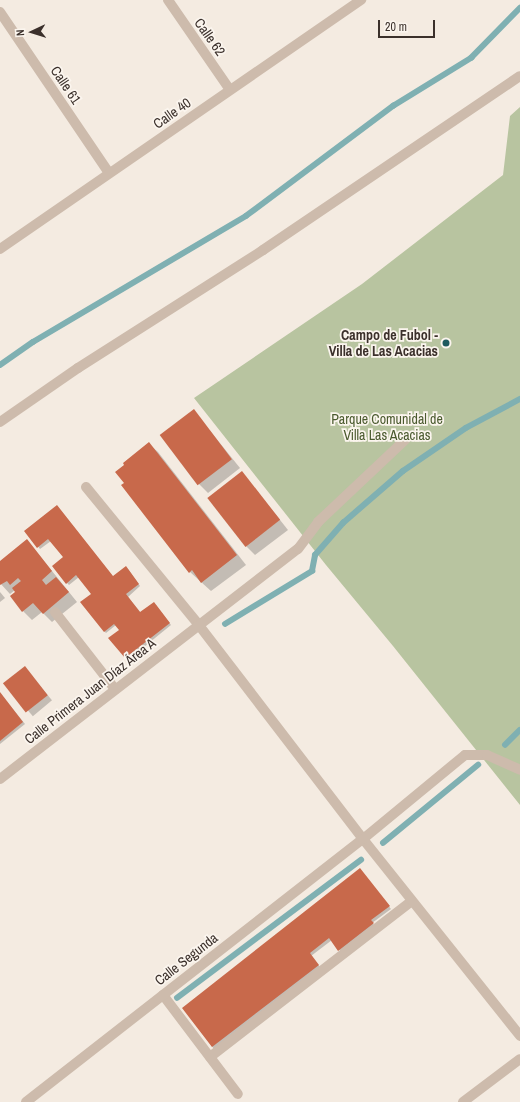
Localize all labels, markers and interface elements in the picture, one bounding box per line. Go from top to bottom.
north arrow [12,12,52,52]
scale bar [380,12,437,38]
street label: Calle 62 [191,15,229,59]
text: 20 m [385,19,407,35]
text: N [13,29,27,37]
street label: Calle 61 [47,63,85,107]
street label: Calle 40 [150,94,194,132]
place label: Campo de Fubol - Villa de Las Acacias [328,327,438,360]
marker: Campo de Fubol - Villa de Las Acacias [441,338,451,348]
park label: Parque Comunidal de Villa Las Acacias [331,411,443,444]
street label: Calle Primera Juan Díaz Área A [20,634,160,748]
street label: Calle Segunda [151,929,221,989]

